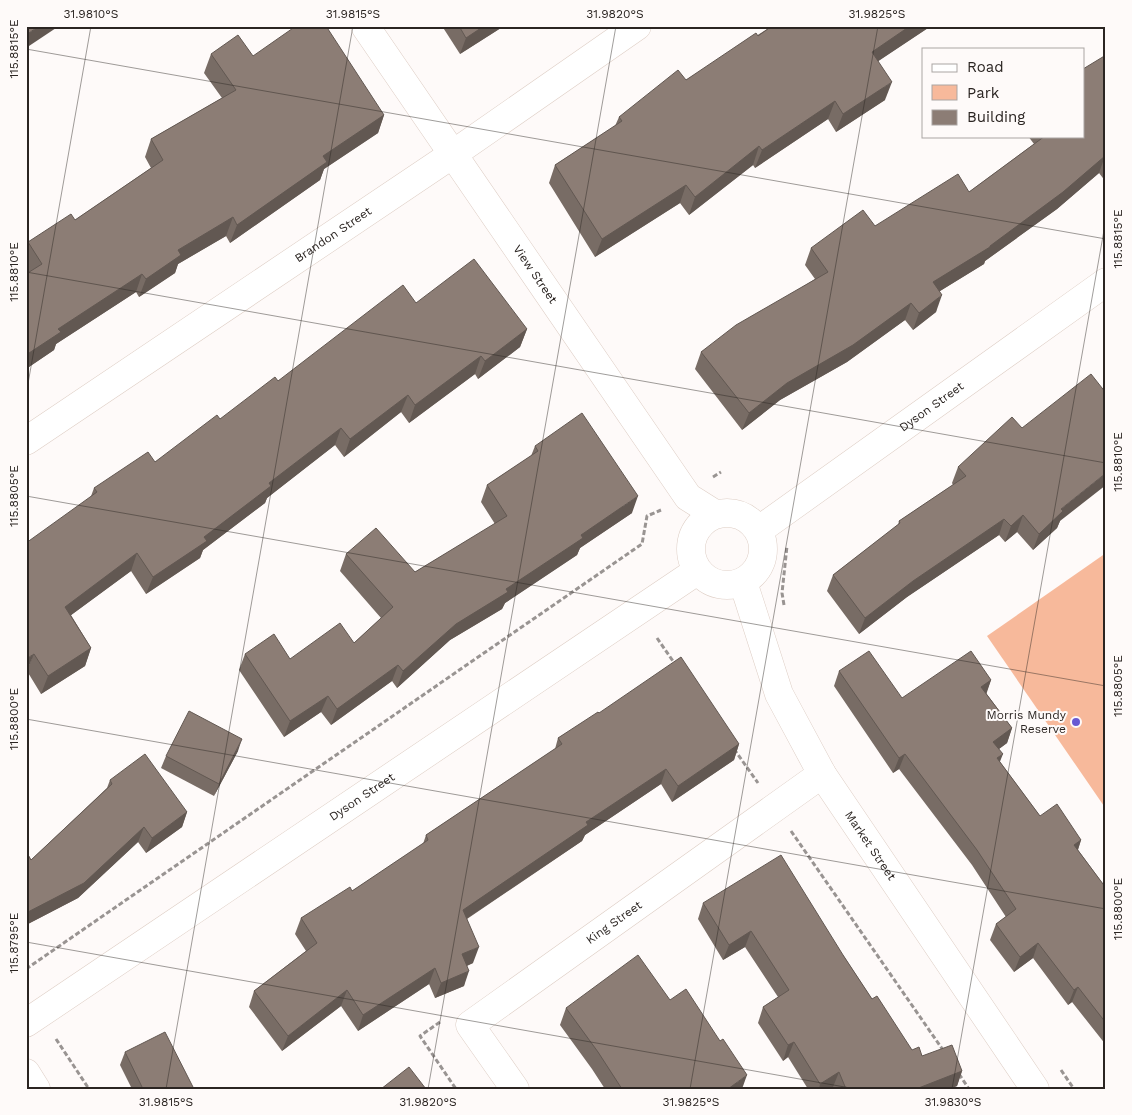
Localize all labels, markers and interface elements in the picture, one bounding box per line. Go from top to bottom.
text: 31.9810°S [63,7,119,21]
text: 31.9815°S [326,7,380,21]
text: 31.9820°S [586,7,644,21]
text: 31.9825°S [849,7,905,21]
text: 115.8815°E [7,19,21,79]
legend [922,48,1084,138]
text: Road [967,58,1004,76]
text: Park [967,84,1000,102]
text: Building [967,108,1025,126]
street label: Brandon Street [292,204,374,265]
text: 115.8815°E [1111,209,1125,269]
text: 115.8810°E [7,242,21,302]
street label: View Street [510,242,560,306]
street label: Dyson Street [897,379,966,434]
text: 115.8810°E [1111,432,1125,492]
text: 115.8805°E [7,465,21,527]
text: 115.8805°E [1111,655,1125,717]
text: 115.8800°E [7,687,21,750]
place label: Morris Mundy Reserve [987,708,1067,736]
marker: Morris Mundy Reserve [1070,716,1082,728]
street label: Dyson Street [327,770,397,824]
street label: Market Street [842,808,899,883]
text: 115.8800°E [1111,877,1125,940]
street label: King Street [583,898,645,947]
text: 115.8795°E [7,912,21,973]
text: 31.9815°S [139,1095,193,1109]
text: 31.9820°S [399,1095,457,1109]
text: 31.9825°S [663,1095,719,1109]
text: 31.9830°S [924,1095,982,1109]

